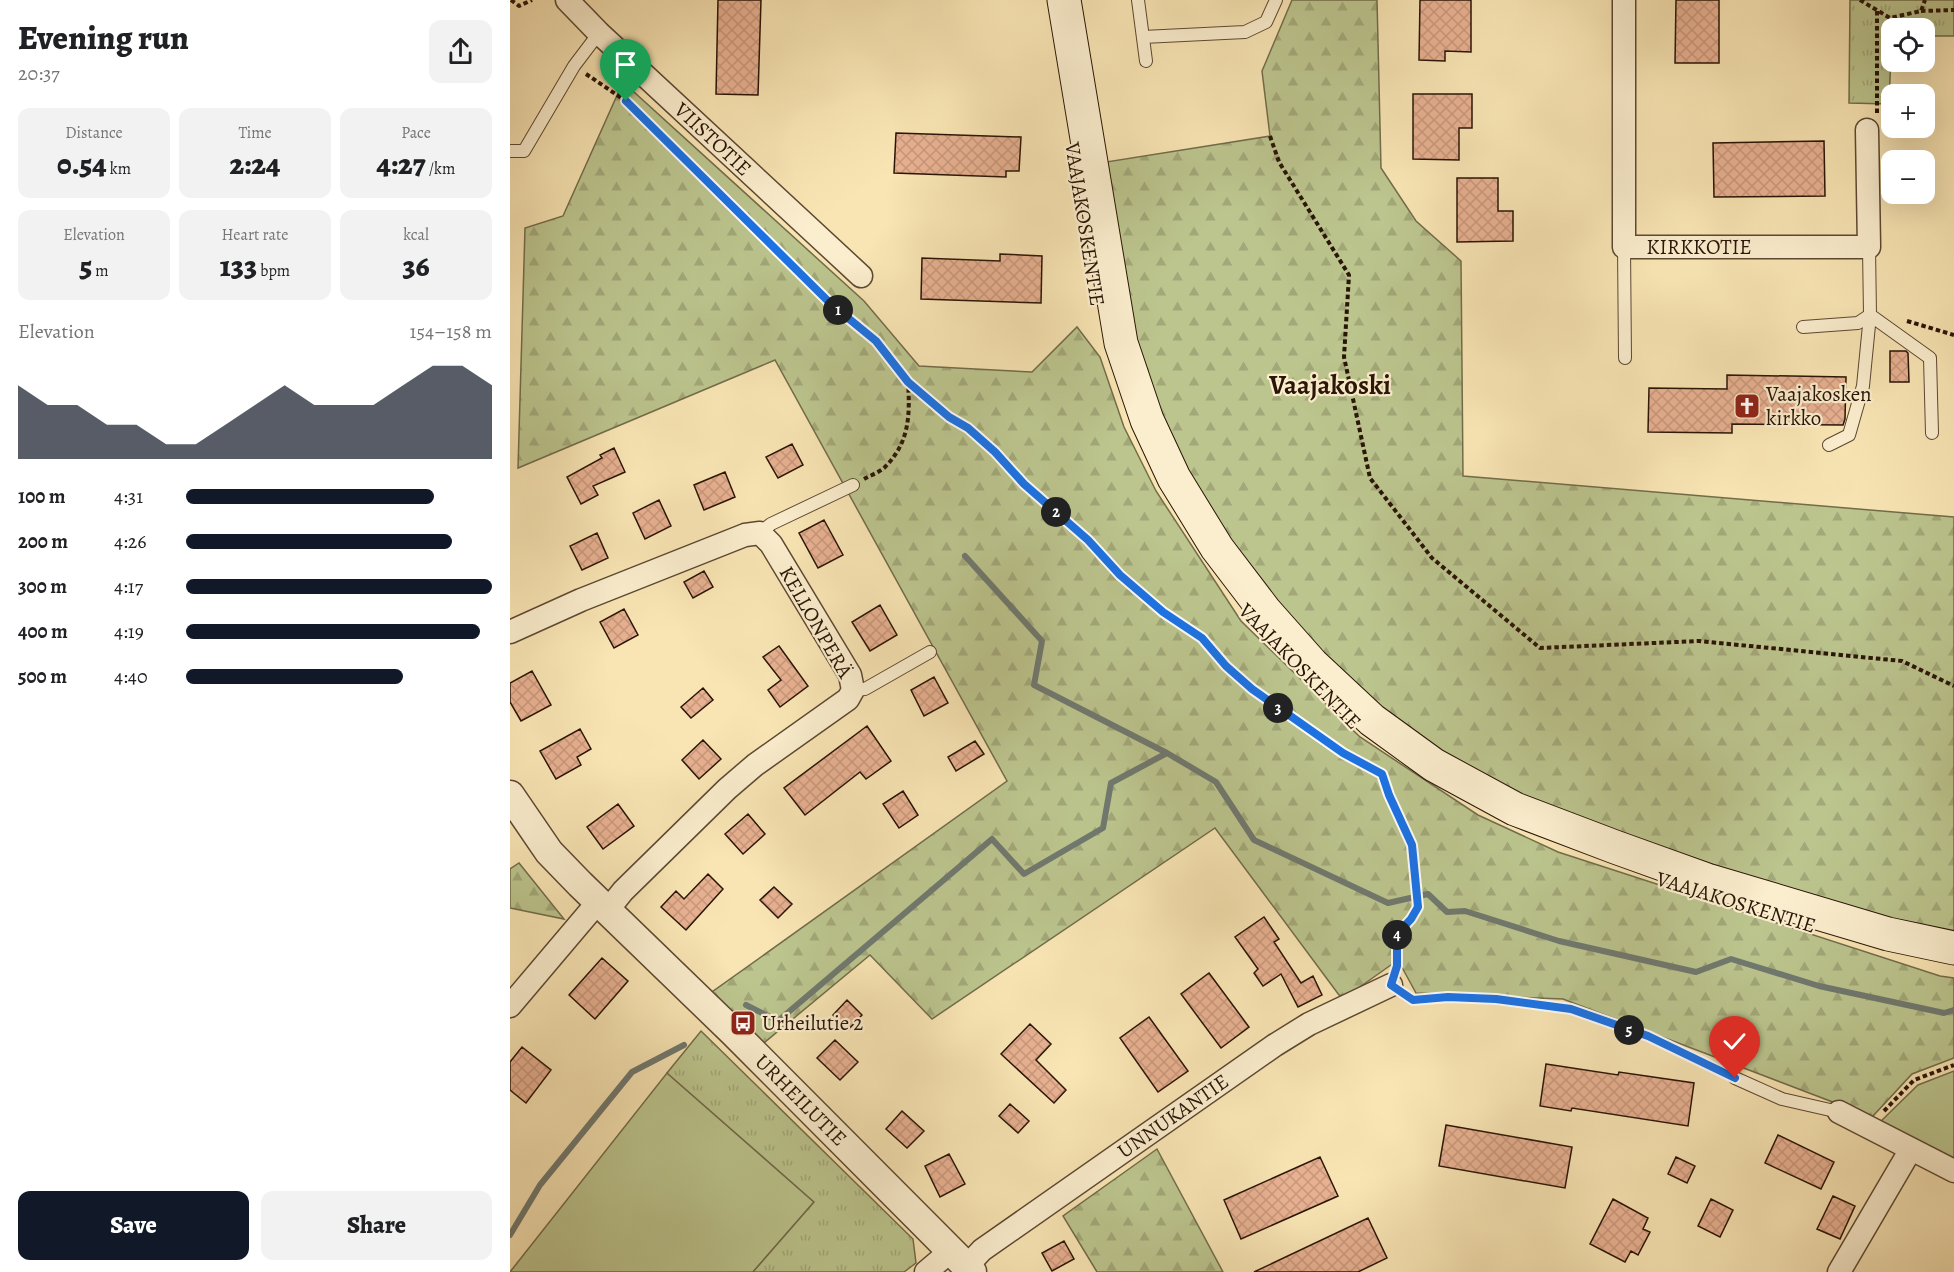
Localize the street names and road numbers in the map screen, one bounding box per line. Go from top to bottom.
street label: VIISTOTIE [668,95,758,182]
street label: VAAJAKOSKENTIE [1058,139,1112,308]
street label: KIRKKOTIE [1646,233,1752,261]
street label: KELLONPERÄ [773,561,860,684]
street label: VAAJAKOSKENTIE [1232,596,1368,735]
street label: VAAJAKOSKENTIE [1652,864,1819,940]
street label: URHEILUTIE [749,1048,853,1152]
street label: UNNUKANTIE [1112,1067,1234,1165]

